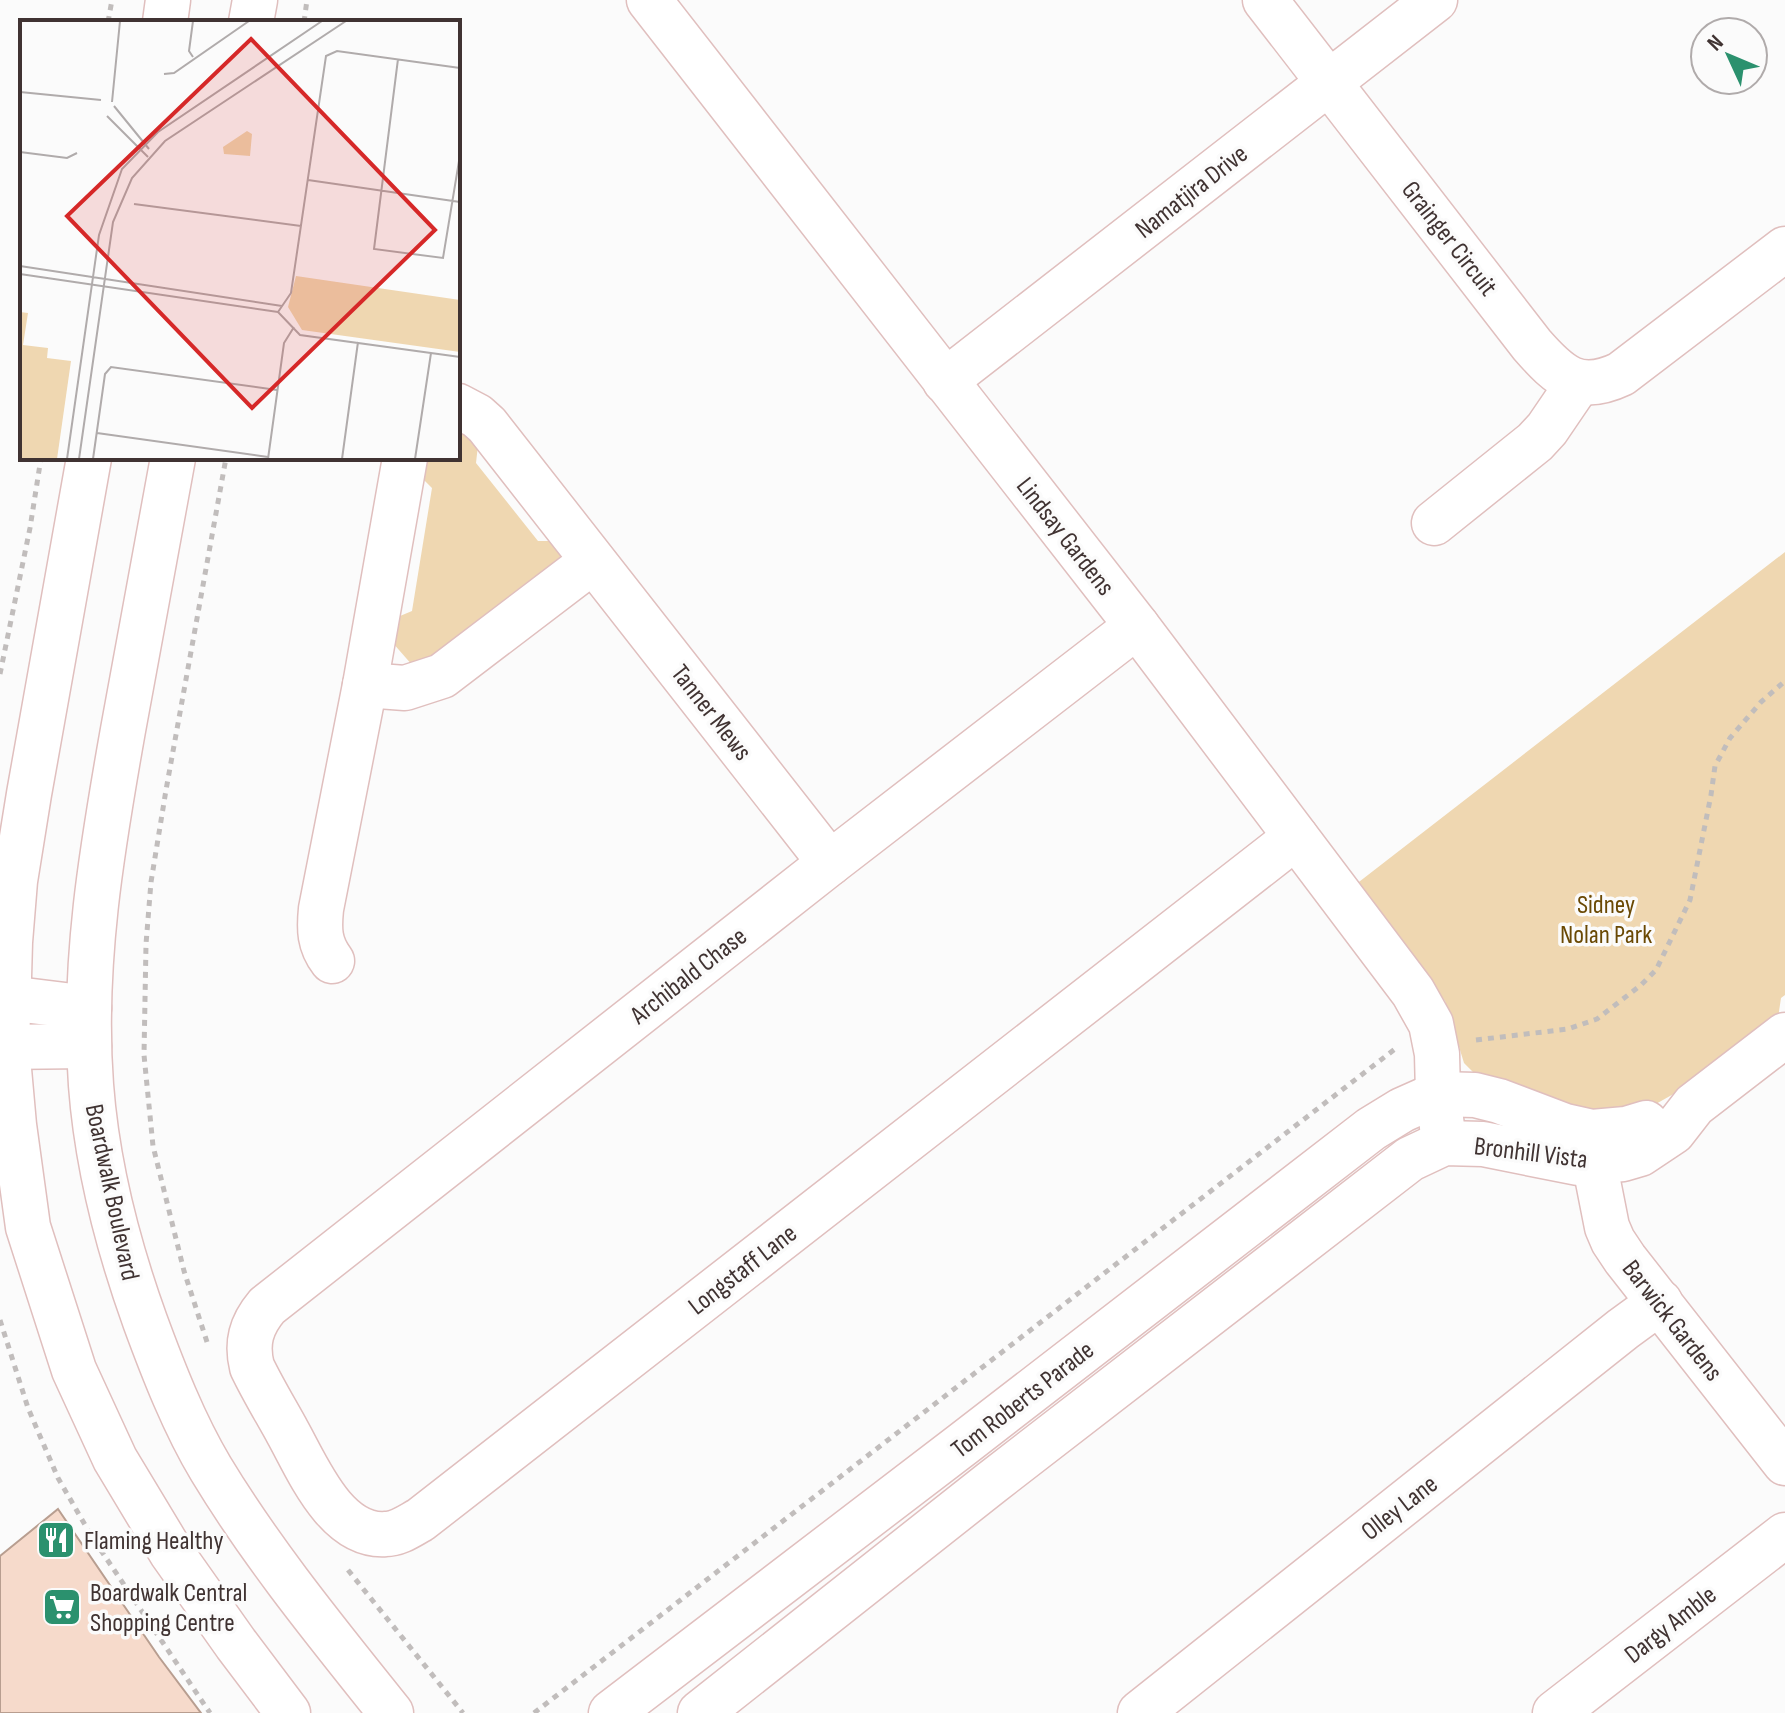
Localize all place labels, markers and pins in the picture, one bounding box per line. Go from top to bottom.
restaurant icon: Flaming Healthy [35,1519,77,1561]
place label: Flaming Healthy [84,1526,223,1557]
place label: Boardwalk Central Shopping Centre [90,1578,247,1639]
supermarket icon: Boardwalk Central Shopping Centre [41,1586,83,1628]

